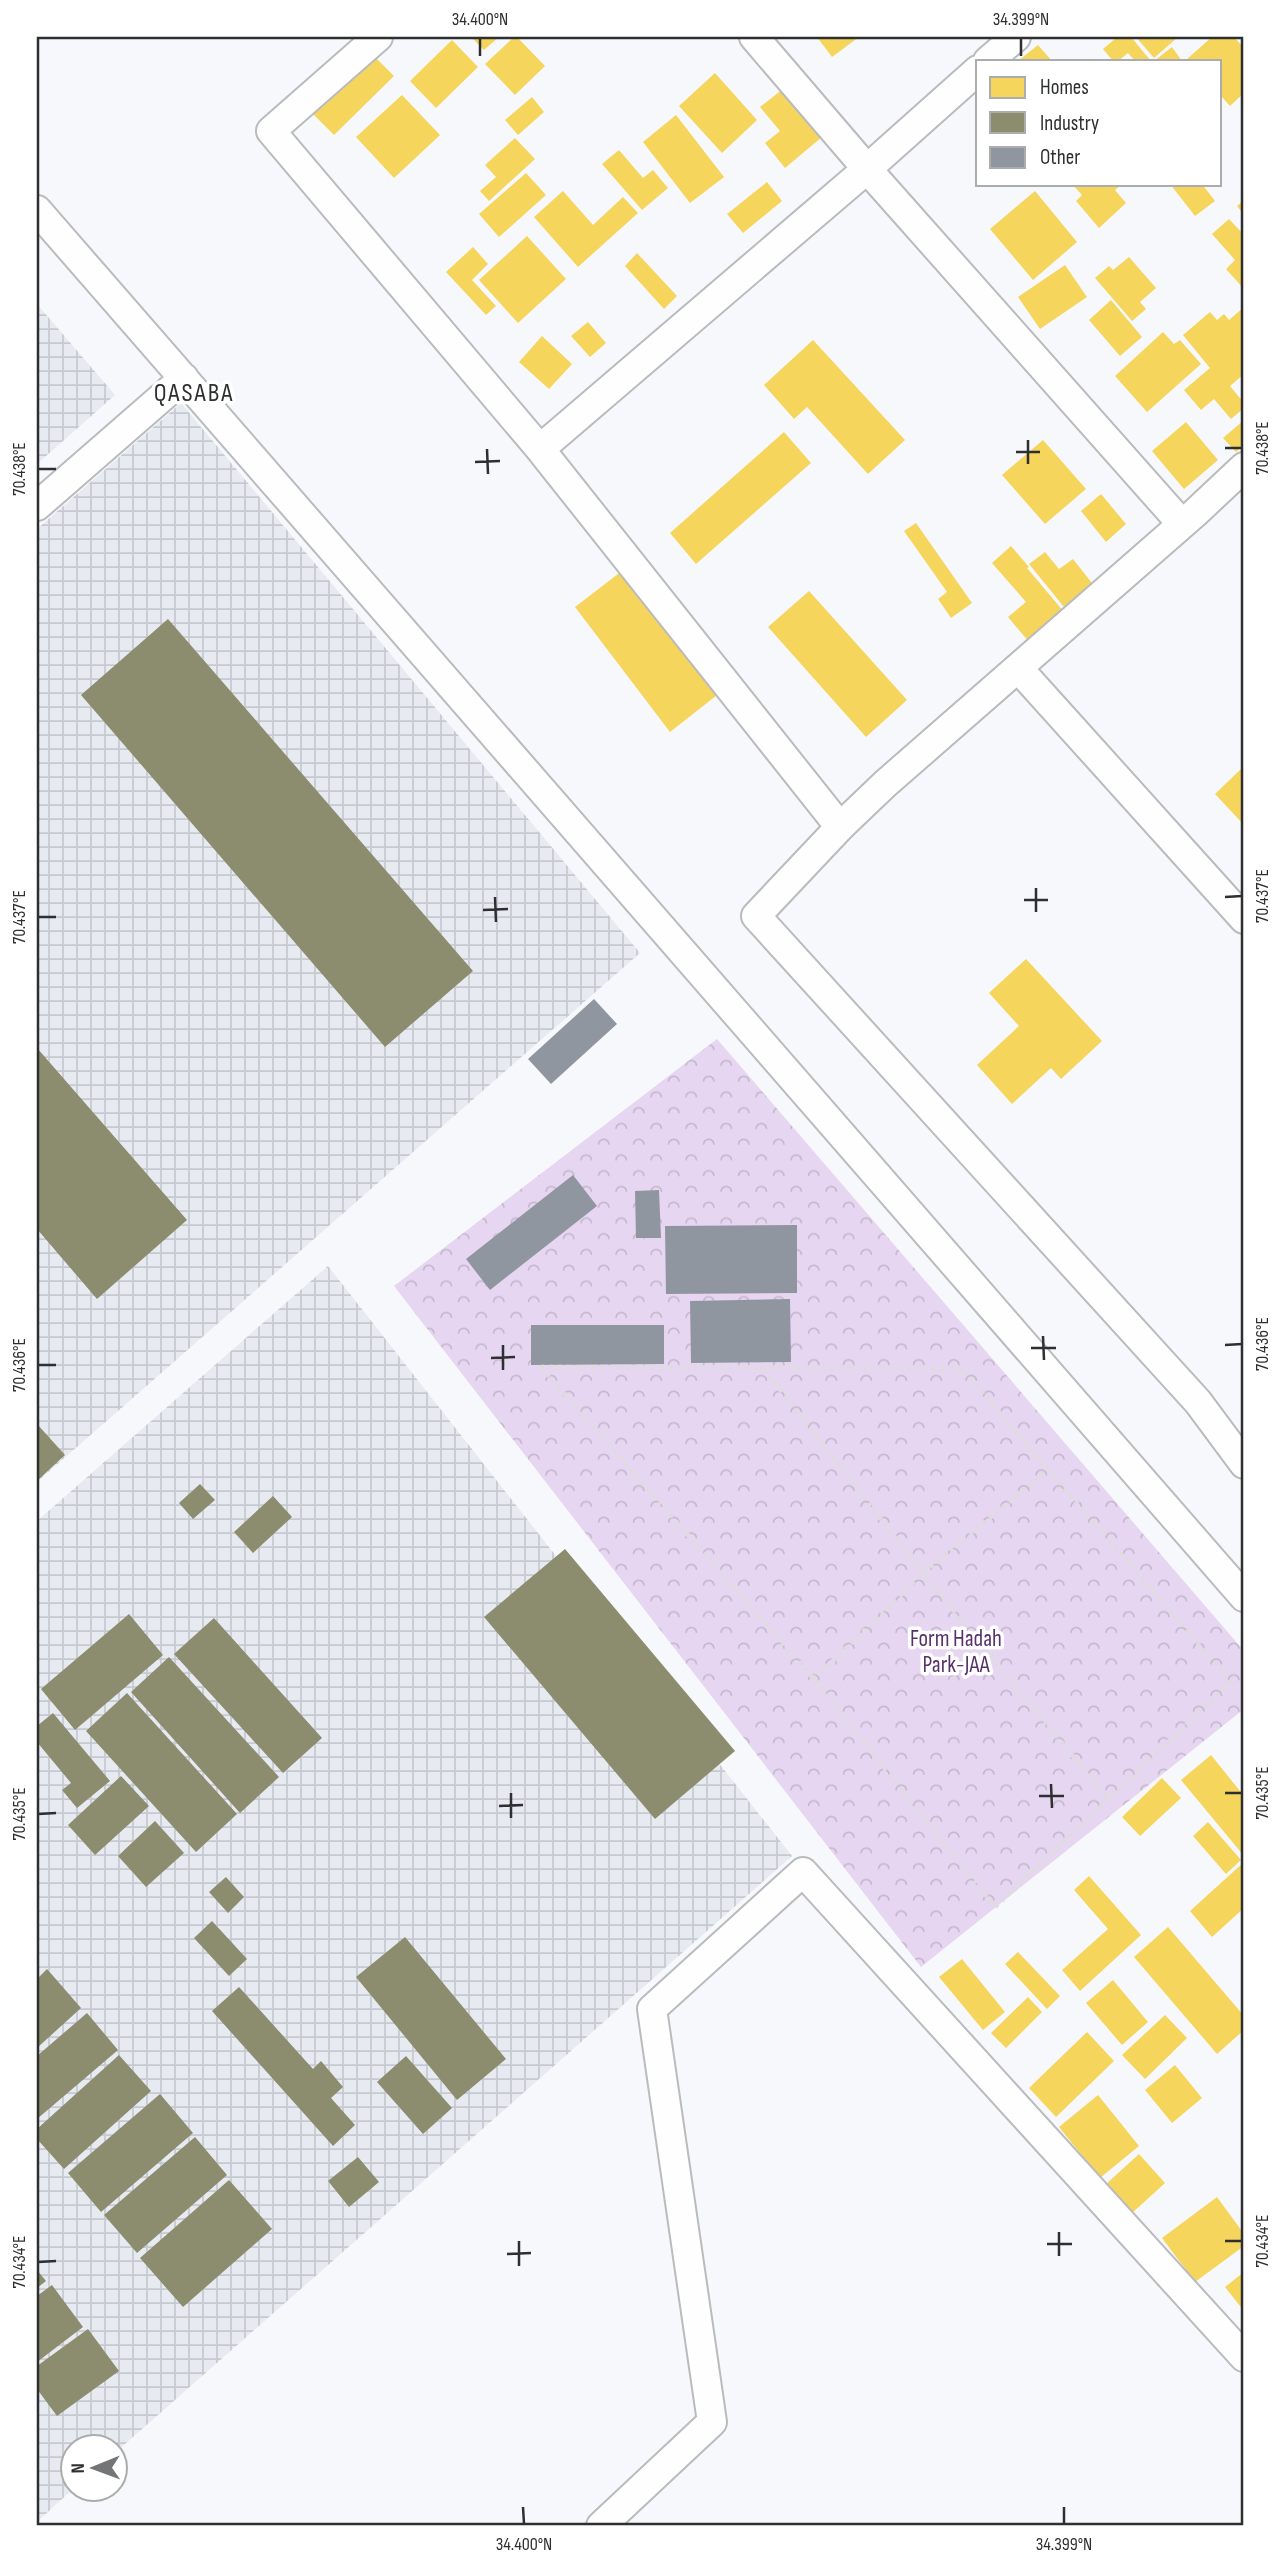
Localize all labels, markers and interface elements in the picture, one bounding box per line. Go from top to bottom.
text: 34.400°N [452,9,508,30]
text: 34.399°N [993,9,1049,30]
legend [976,60,1222,186]
text: Homes [1040,75,1089,100]
text: Industry [1040,111,1099,136]
text: Other [1040,145,1080,170]
district label: QASABA [154,378,234,409]
text: 70.438°E [1252,421,1273,475]
text: 70.438°E [9,442,30,496]
text: 70.437°E [1252,869,1273,923]
text: 70.437°E [9,890,30,944]
text: 70.436°E [1252,1317,1273,1371]
text: 70.436°E [9,1338,30,1392]
park label: Form Hadah Park-JAA [910,1625,1002,1679]
text: 70.435°E [1252,1766,1273,1820]
text: 70.435°E [9,1787,30,1841]
text: 70.434°E [1252,2215,1273,2267]
text: 70.434°E [9,2236,30,2288]
north arrow [60,2434,130,2504]
text: N [67,2463,90,2474]
text: 34.400°N [496,2534,552,2555]
text: 34.399°N [1036,2534,1092,2555]

